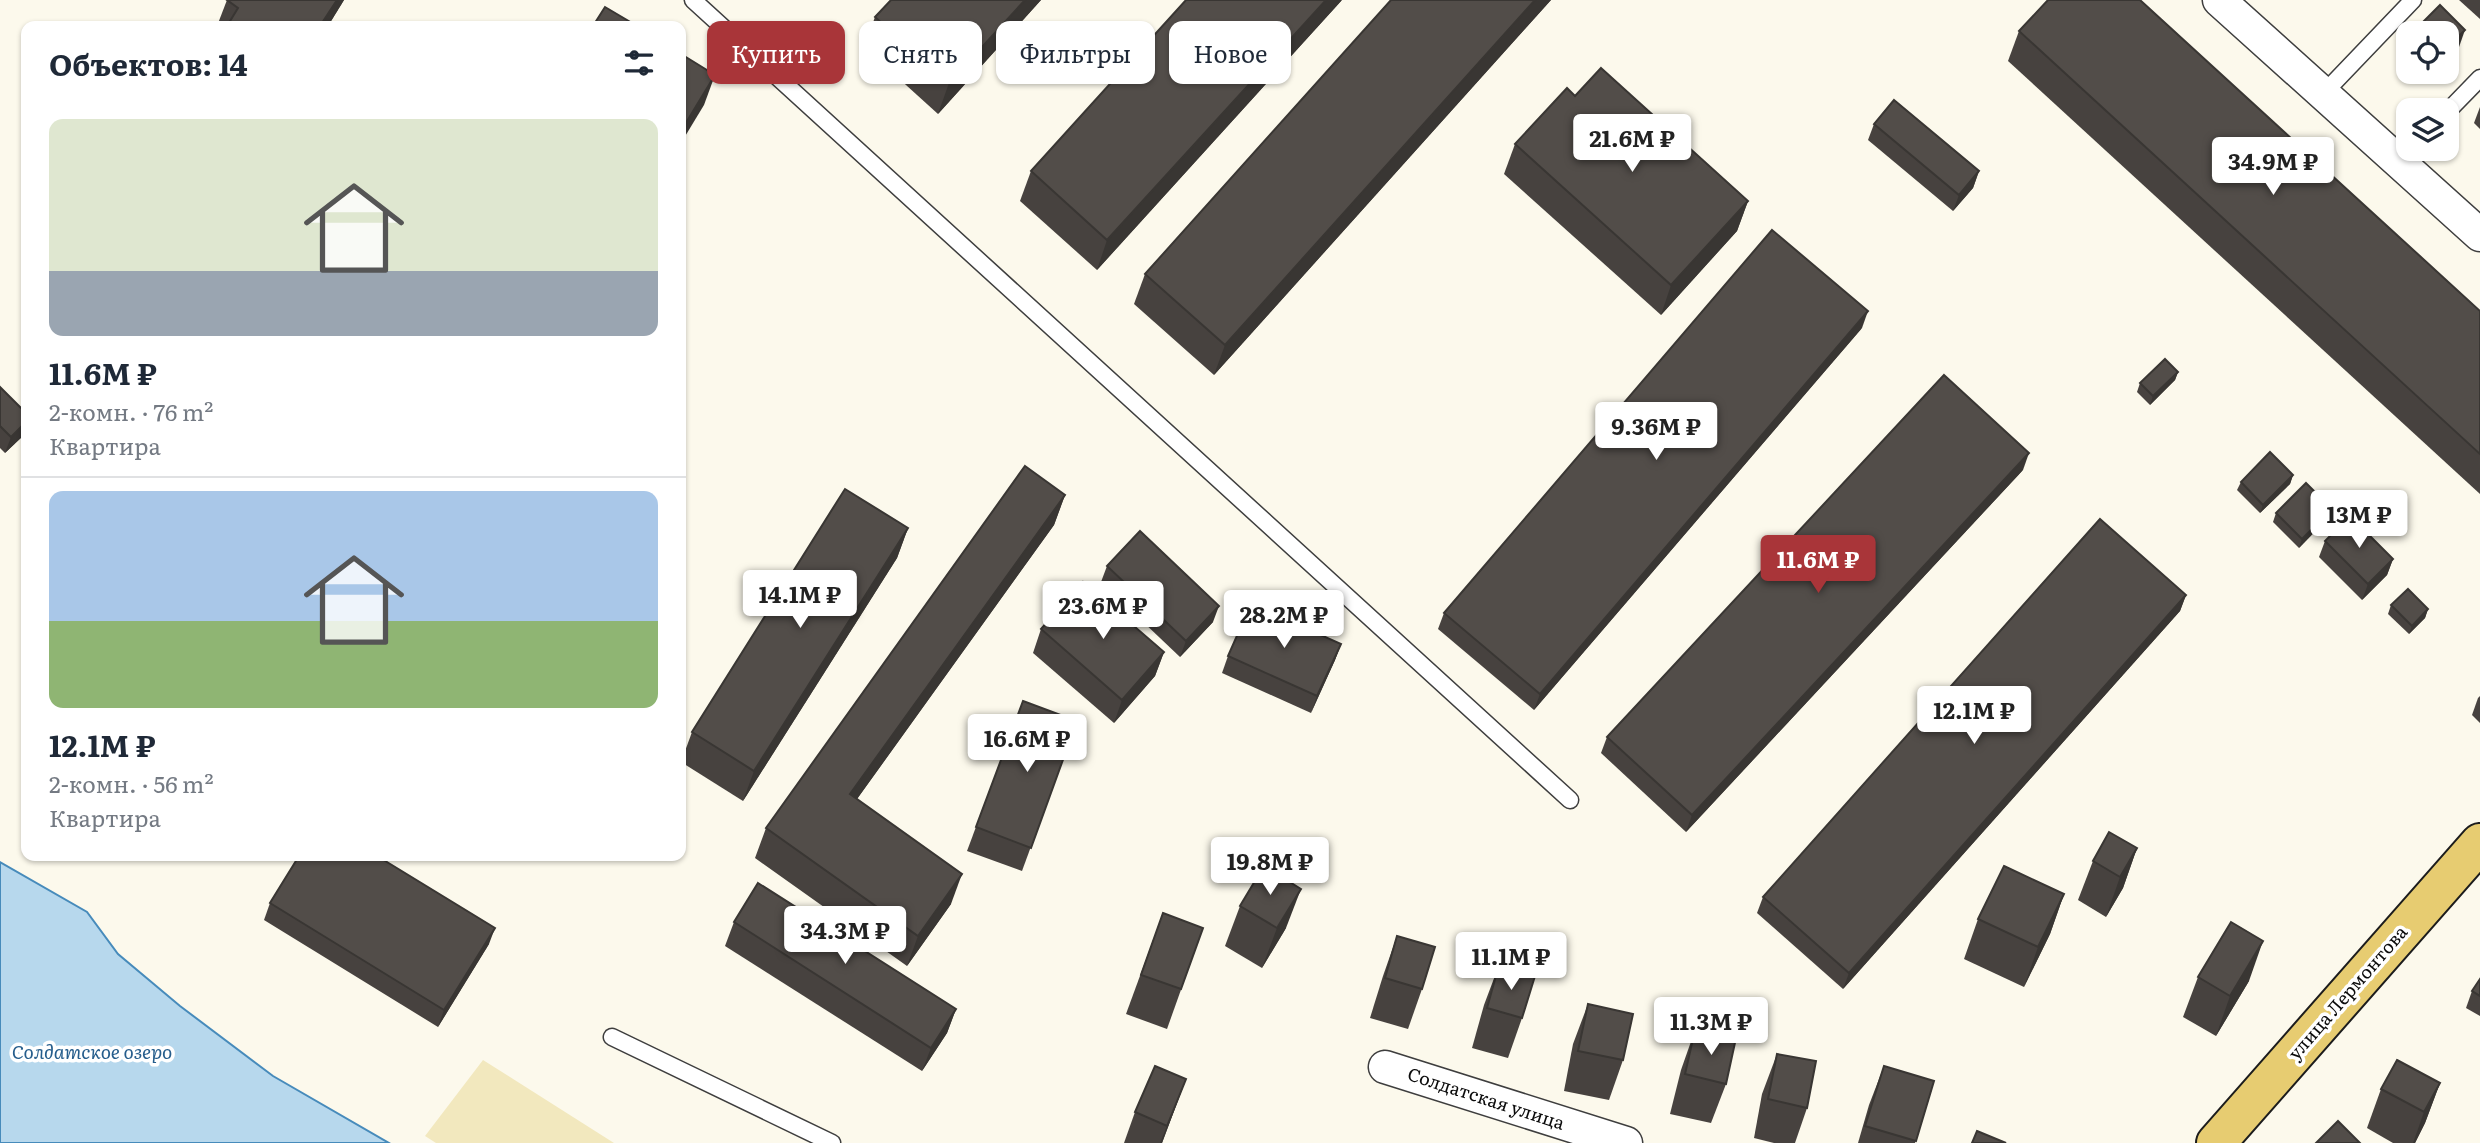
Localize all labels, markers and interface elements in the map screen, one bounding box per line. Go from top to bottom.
chip: Купить [707,21,845,84]
chip: Снять [859,21,982,84]
chip: Фильтры [996,21,1155,84]
chip: Новое [1169,21,1291,84]
map controls [2396,21,2459,161]
button: locate [2396,21,2459,84]
text: Объектов: 14 [49,41,248,85]
icon: filters [620,44,658,82]
button: layers [2396,98,2459,161]
pin: 21.6M ₽ [1567,114,1697,174]
text: 21.6M ₽ [1589,120,1675,154]
pin: 34.9M ₽ [2208,138,2338,197]
text: 34.9M ₽ [2228,143,2318,177]
icon: home [291,165,417,291]
text: 11.6M ₽ [49,350,157,394]
text: 2-комн. · 76 m² [49,394,214,428]
pin: 9.36M ₽ [1591,402,1721,462]
text: 9.36M ₽ [1611,408,1701,442]
text: Квартира [49,428,161,462]
pin: 13M ₽ [2310,490,2408,550]
text: 13M ₽ [2326,496,2392,530]
pin: 11.6M ₽ [1753,536,1883,595]
icon: home [291,537,417,663]
text: 11.6M ₽ [1777,541,1859,575]
pin: 14.1M ₽ [735,570,865,630]
text: 14.1M ₽ [759,576,841,610]
pin: 23.6M ₽ [1038,582,1168,641]
text: 23.6M ₽ [1059,587,1147,621]
pin: 28.2M ₽ [1219,590,1349,650]
text: 28.2M ₽ [1240,596,1328,630]
pin: 12.1M ₽ [1909,686,2039,746]
text: 12.1M ₽ [1933,692,2015,726]
pin: 16.6M ₽ [962,714,1092,774]
text: 16.6M ₽ [984,720,1070,754]
text: 12.1M ₽ [49,722,155,766]
text: 2-комн. · 56 m² [49,766,214,800]
text: Квартира [49,800,161,834]
pin: 19.8M ₽ [1205,838,1335,897]
text: 19.8M ₽ [1227,843,1313,877]
pin: 34.3M ₽ [780,906,910,966]
text: 34.3M ₽ [800,912,890,946]
street label: улица Лермонтова [2281,919,2413,1065]
pin: 11.1M ₽ [1446,932,1576,992]
text: 11.1M ₽ [1472,938,1550,972]
pin: 11.3M ₽ [1646,998,1776,1057]
text: 11.3M ₽ [1670,1003,1752,1037]
water label: Солдатское озеро [12,1037,172,1065]
street label: Солдатская улица [1404,1059,1569,1136]

